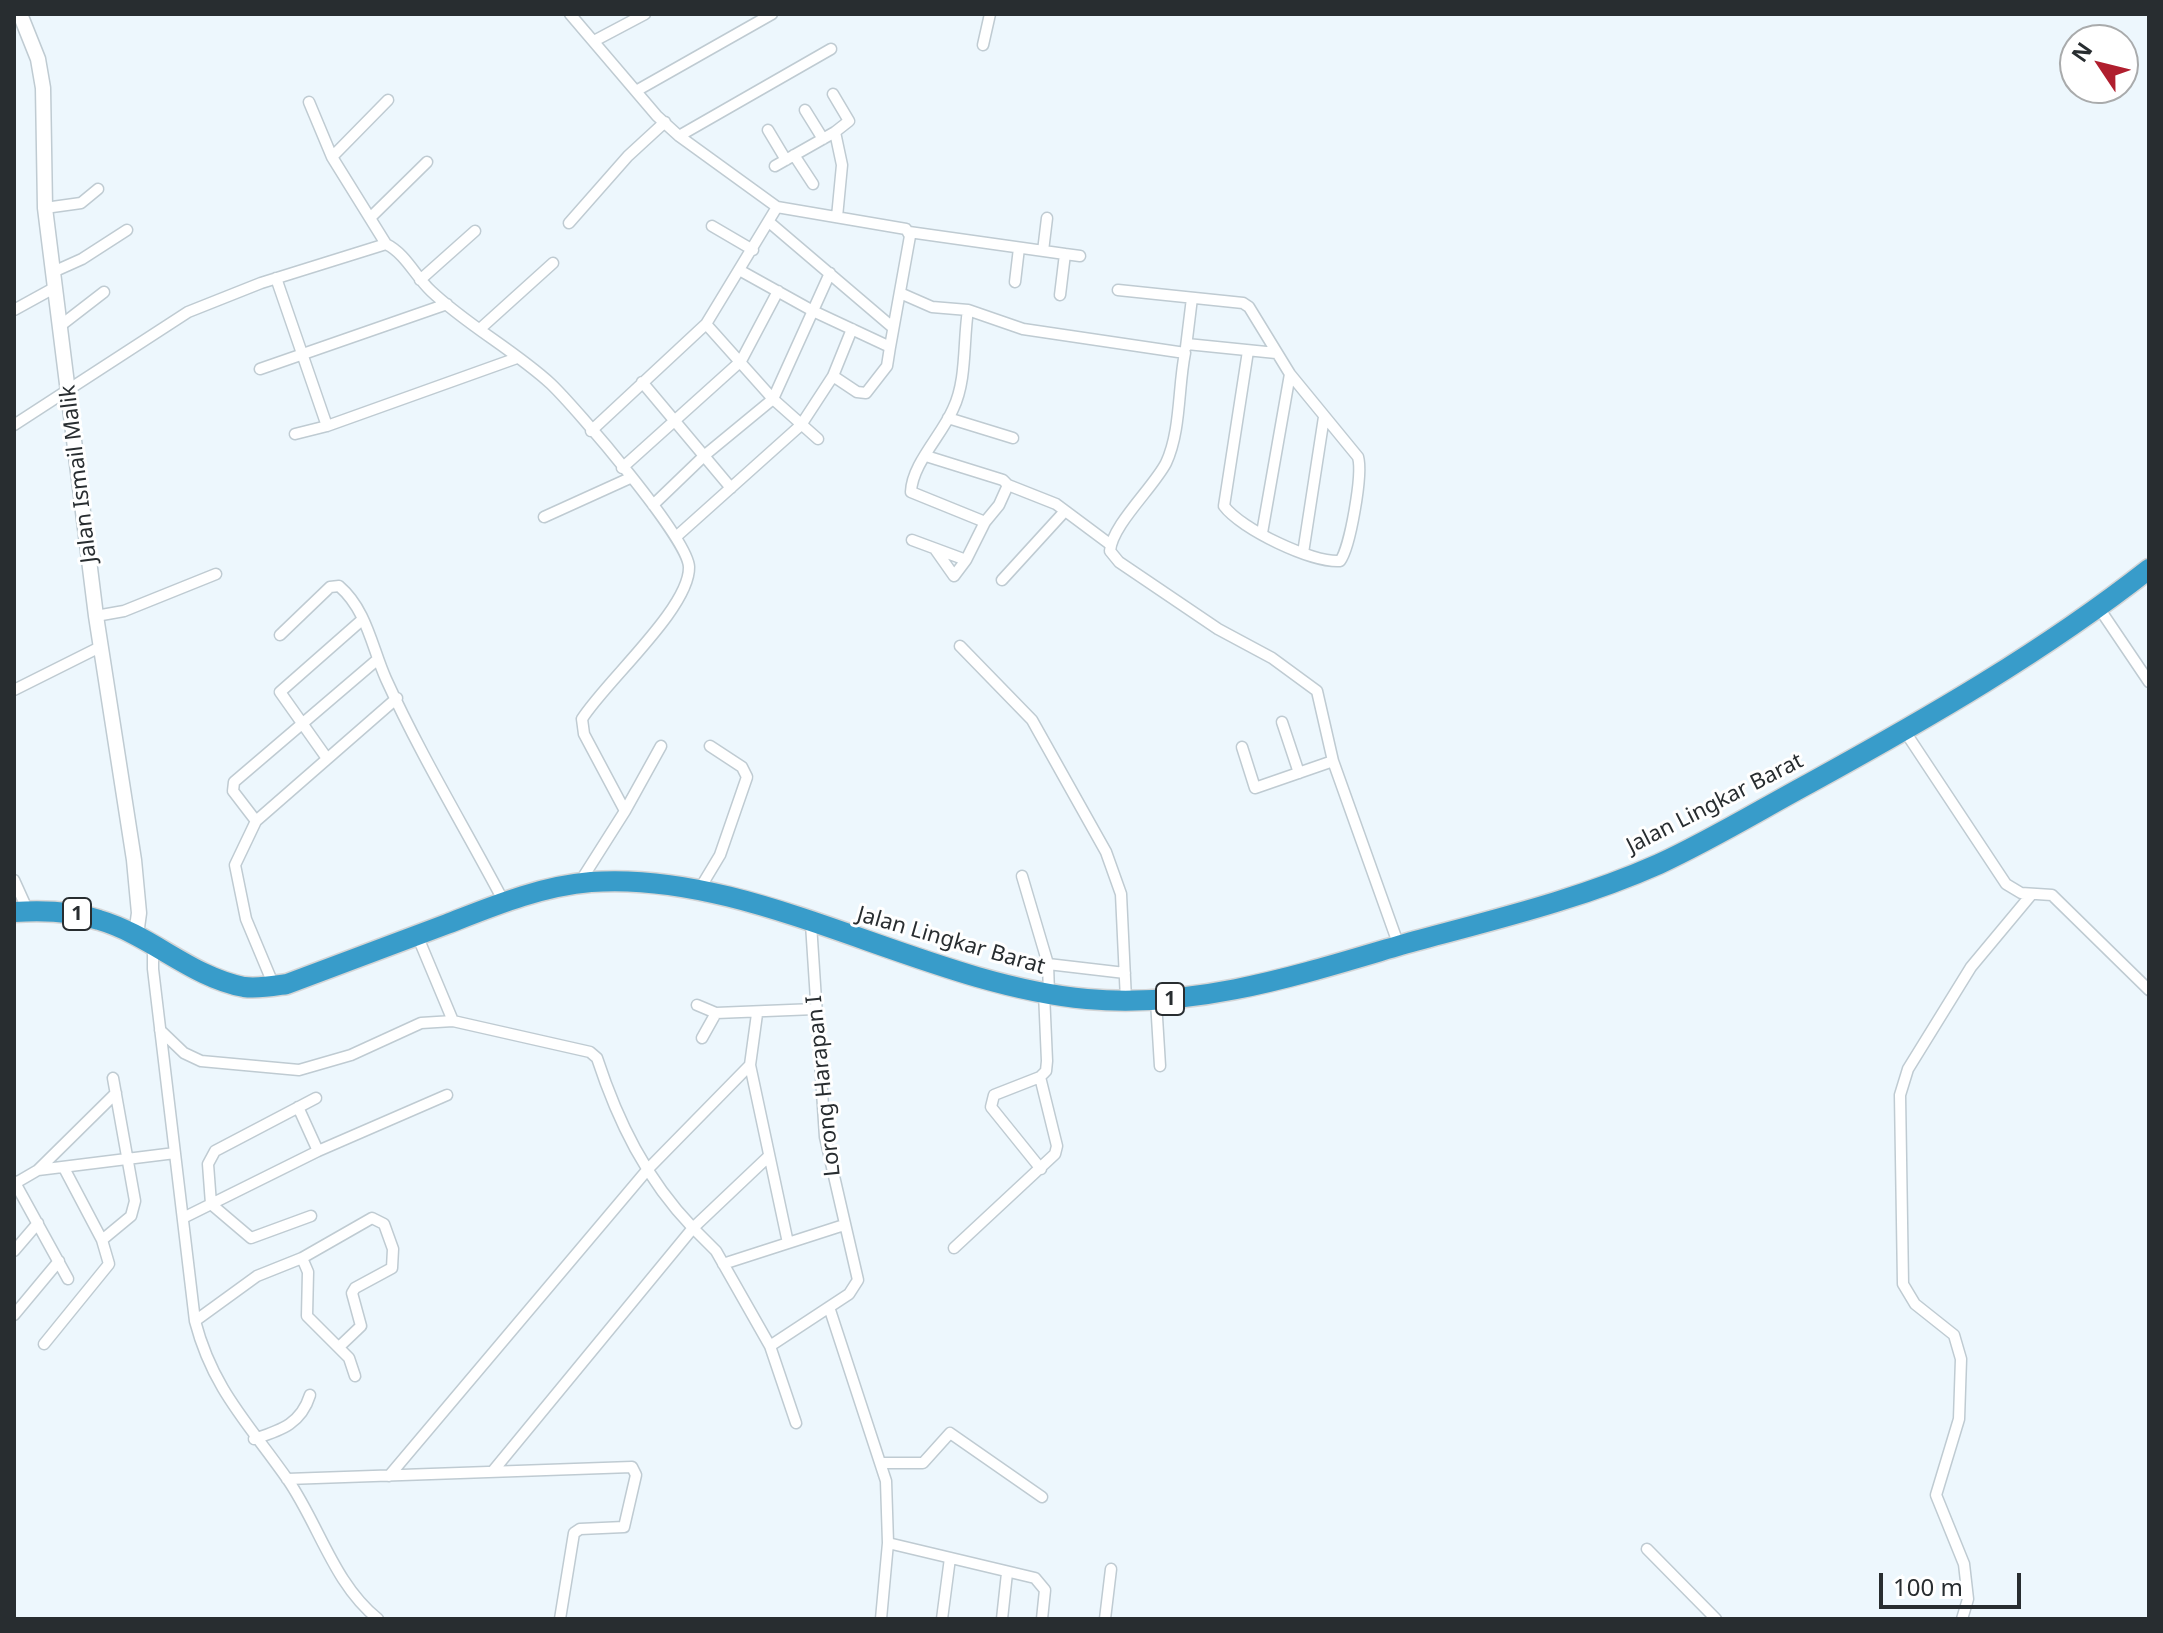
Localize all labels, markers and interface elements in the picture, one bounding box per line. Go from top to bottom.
north arrow [2059,24,2139,104]
text: N [2064,35,2098,67]
street label: Jalan Ismail Malik [55,384,103,564]
street label: Jalan Lingkar Barat [1622,748,1808,860]
road number: 1 [63,898,91,930]
street label: Jalan Lingkar Barat [854,902,1048,980]
road number: 1 [1156,983,1184,1015]
street label: Lorong Harapan I [801,994,847,1178]
scale bar [1883,1557,2025,1607]
text: 100 m [1893,1570,1963,1603]

